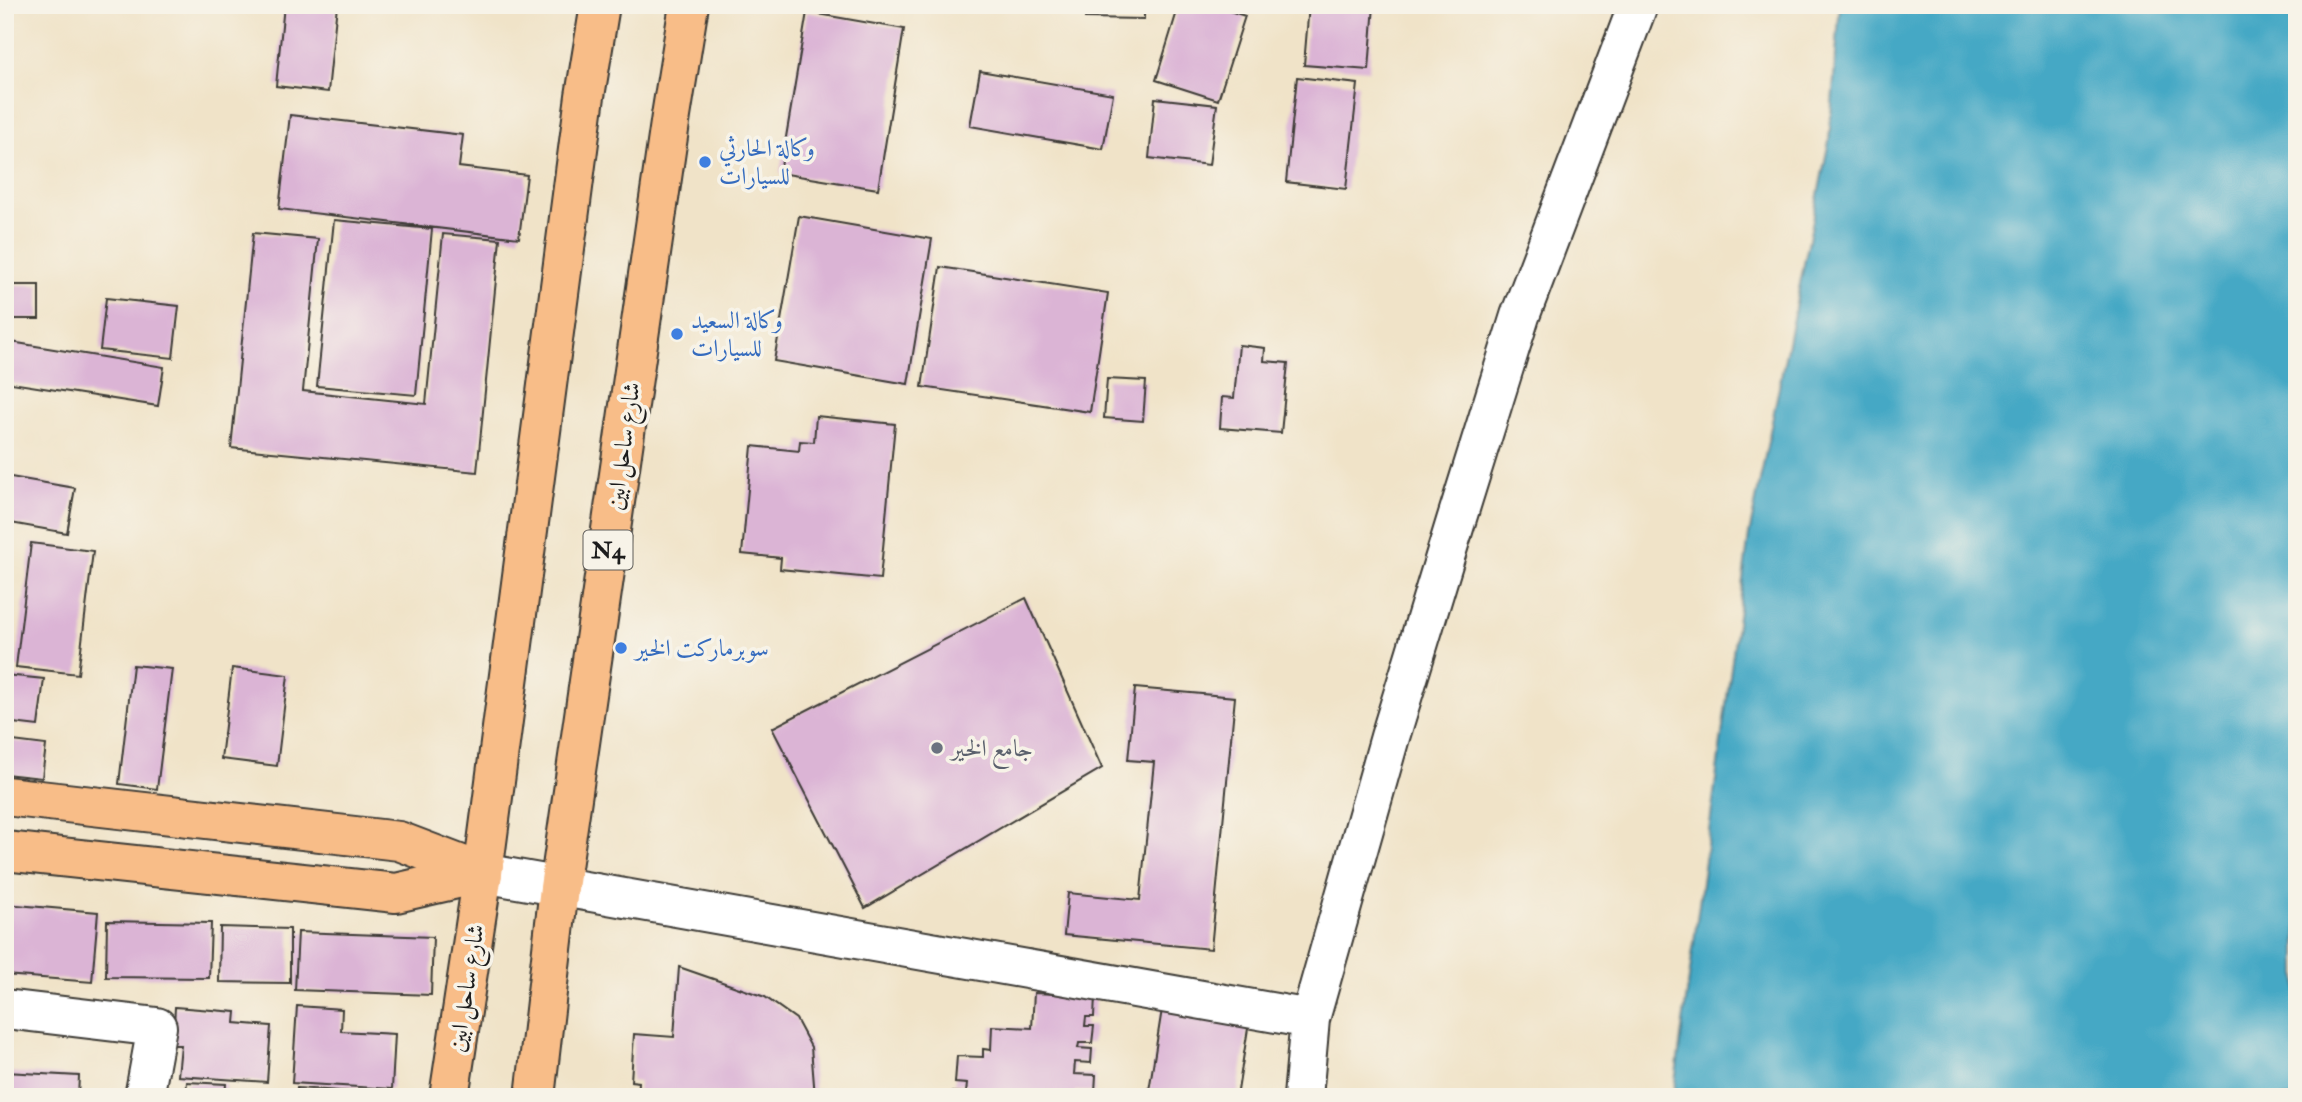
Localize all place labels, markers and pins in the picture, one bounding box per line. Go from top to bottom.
place label: وكالة الحارثي للسيارات [719,133,815,192]
marker: وكالة الحارثي للسيارات [697,154,713,170]
place label: وكالة السعيد للسيارات [691,305,783,364]
marker: وكالة السعيد للسيارات [669,326,685,342]
place label: سوبرماركت الخير [632,633,769,664]
marker: سوبرماركت الخير [613,640,629,656]
place label: جامع الخير [948,733,1033,770]
marker: جامع الخير [929,740,945,756]

